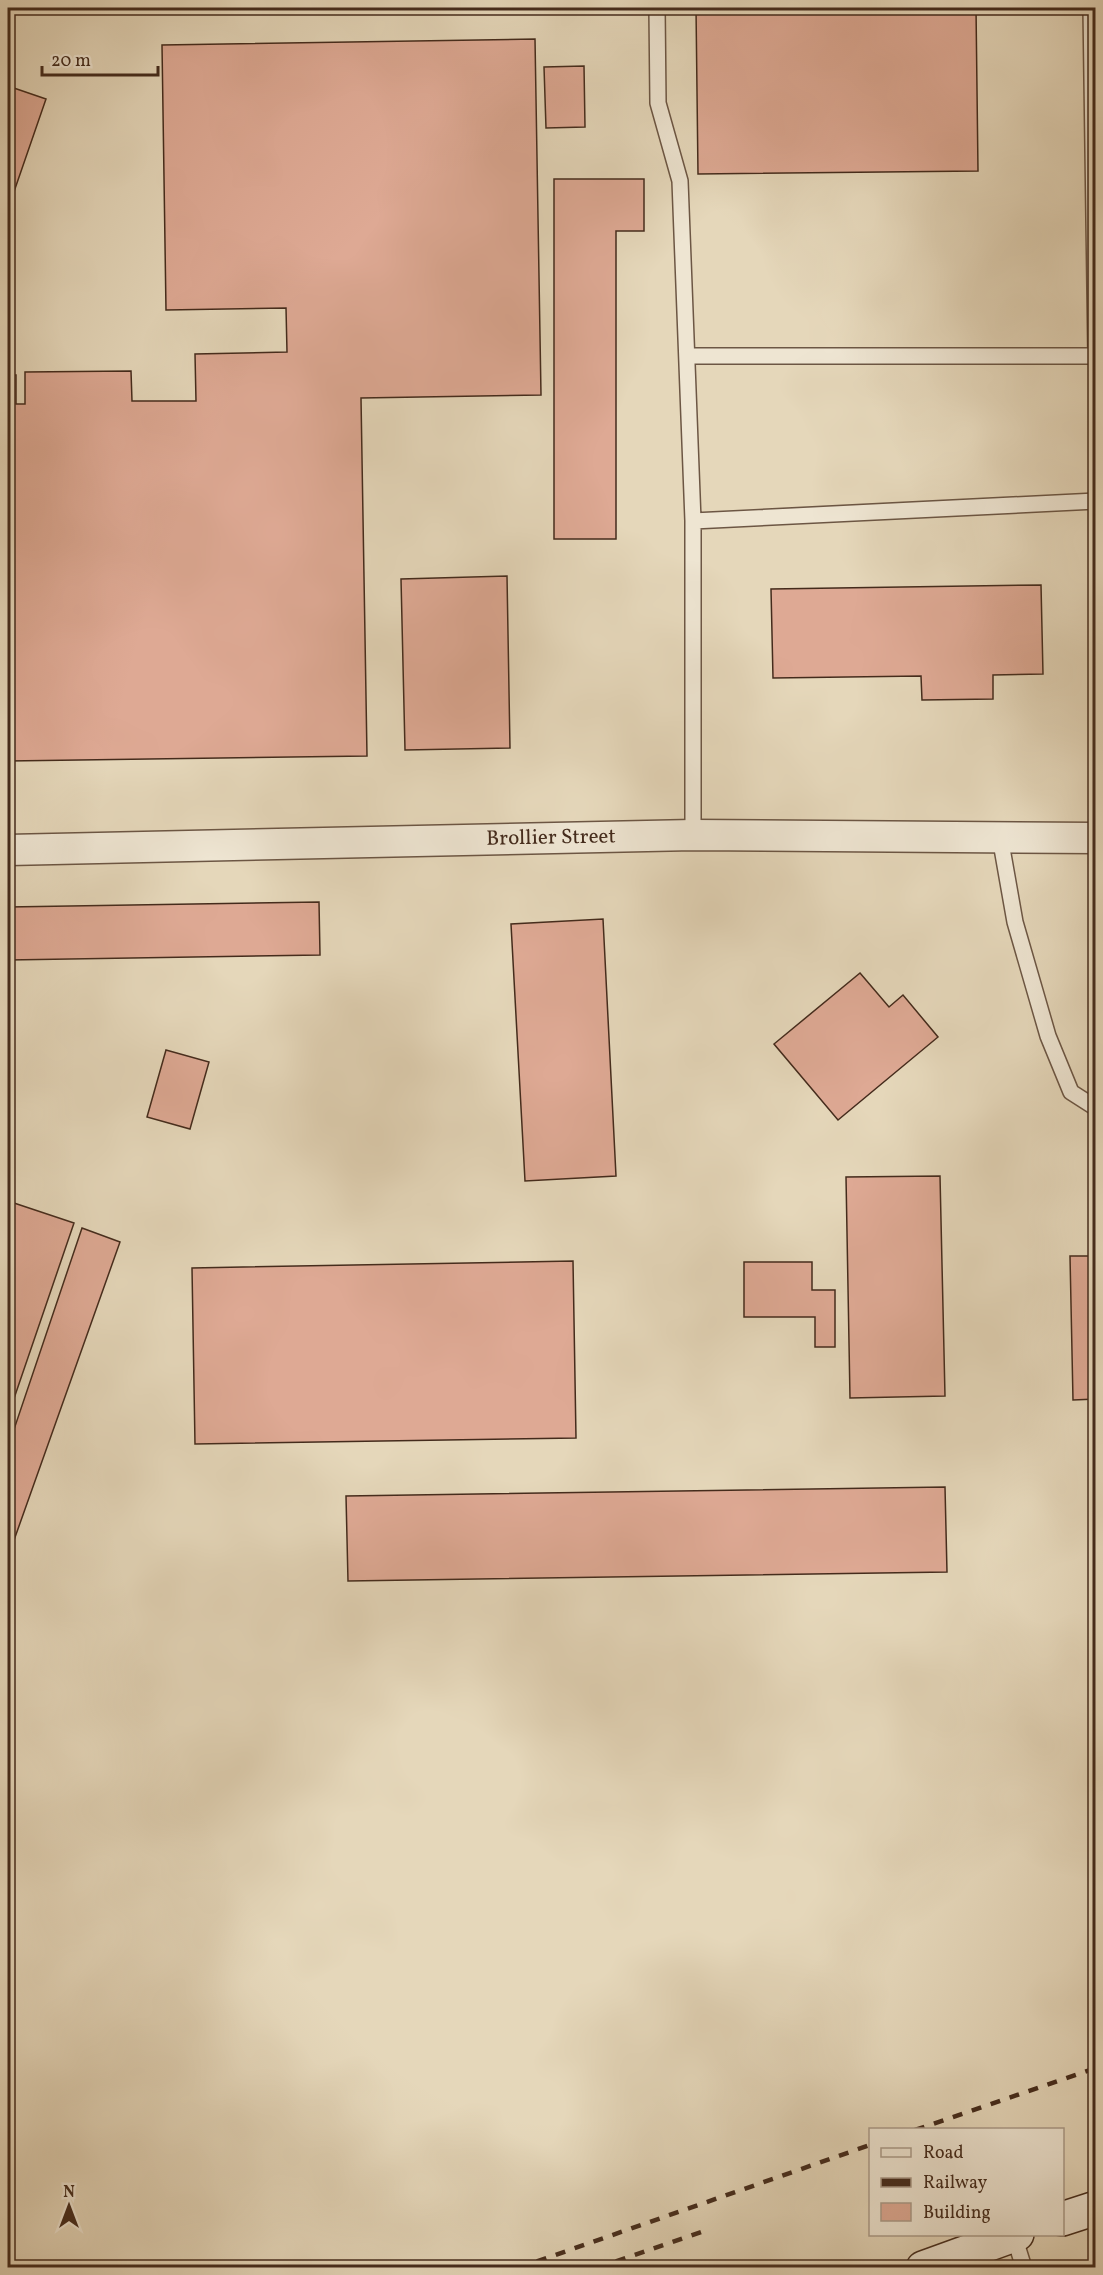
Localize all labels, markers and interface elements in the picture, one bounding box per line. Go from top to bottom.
scale bar [42,39,158,77]
text: 20 m [51,49,91,74]
street label: Brollier Street [486,822,616,854]
legend [869,2128,1064,2236]
text: Road [923,2141,964,2166]
text: Railway [923,2171,987,2196]
north arrow [39,2176,99,2236]
text: N [63,2182,75,2204]
text: Building [923,2201,991,2226]

